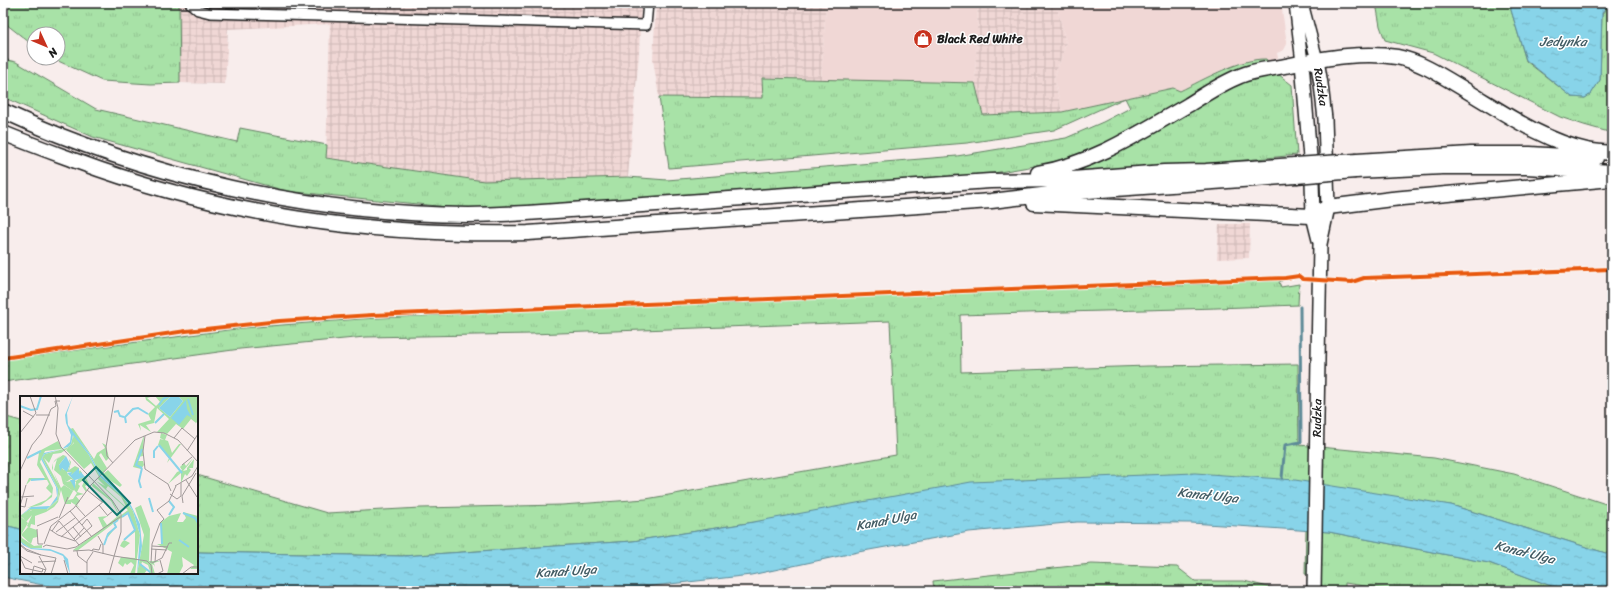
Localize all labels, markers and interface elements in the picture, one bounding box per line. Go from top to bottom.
north arrow [26,26,66,66]
shop icon: Black Red White [912,28,934,50]
place label: Black Red White [937,28,1023,50]
water label: Jedynka [1540,30,1588,53]
text: N [43,43,63,62]
street label: Rudzka [1307,66,1335,109]
inset map [20,396,198,574]
street label: Rudzka [1306,398,1328,437]
water label: Kanał Ulga [1176,480,1241,510]
water label: Kanał Ulga [854,503,920,537]
water label: Kanał Ulga [1493,533,1559,571]
water label: Kanał Ulga [535,557,599,585]

